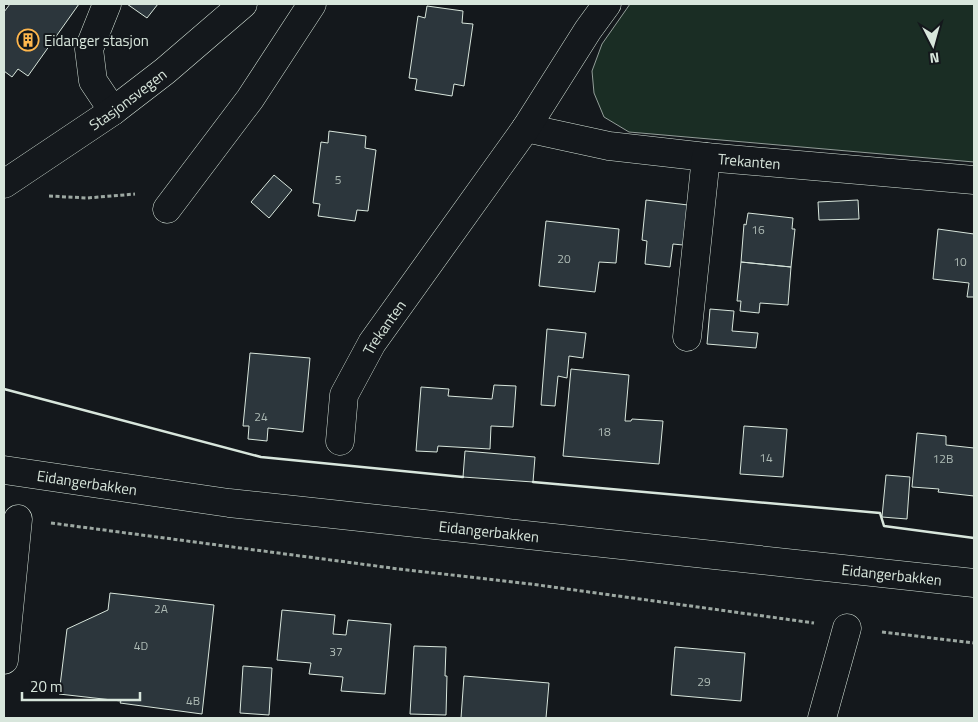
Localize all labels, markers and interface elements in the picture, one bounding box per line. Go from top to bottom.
north arrow [908,20,958,70]
building icon: Eidanger stasjon [16,28,40,52]
place label: Eidanger stasjon [44,29,149,52]
text: N [928,47,940,69]
street label: Stasjonsvegen [84,62,171,136]
street label: Trekanten [717,147,782,175]
house number: 5 [335,170,342,189]
house number: 16 [751,220,765,239]
house number: 20 [557,249,571,268]
house number: 10 [953,252,967,271]
street label: Trekanten [356,295,411,359]
house number: 24 [254,407,268,426]
house number: 18 [597,422,611,441]
house number: 14 [759,448,773,467]
house number: 12B [933,449,953,468]
street label: Eidangerbakken [36,463,139,501]
street label: Eidangerbakken [438,514,540,548]
street label: Eidangerbakken [840,557,943,591]
house number: 2A [154,599,168,618]
house number: 4D [134,636,148,655]
house number: 37 [329,642,343,661]
scale bar [22,670,140,702]
house number: 29 [697,672,711,691]
text: 20 m [30,675,63,698]
house number: 4B [186,691,200,710]

